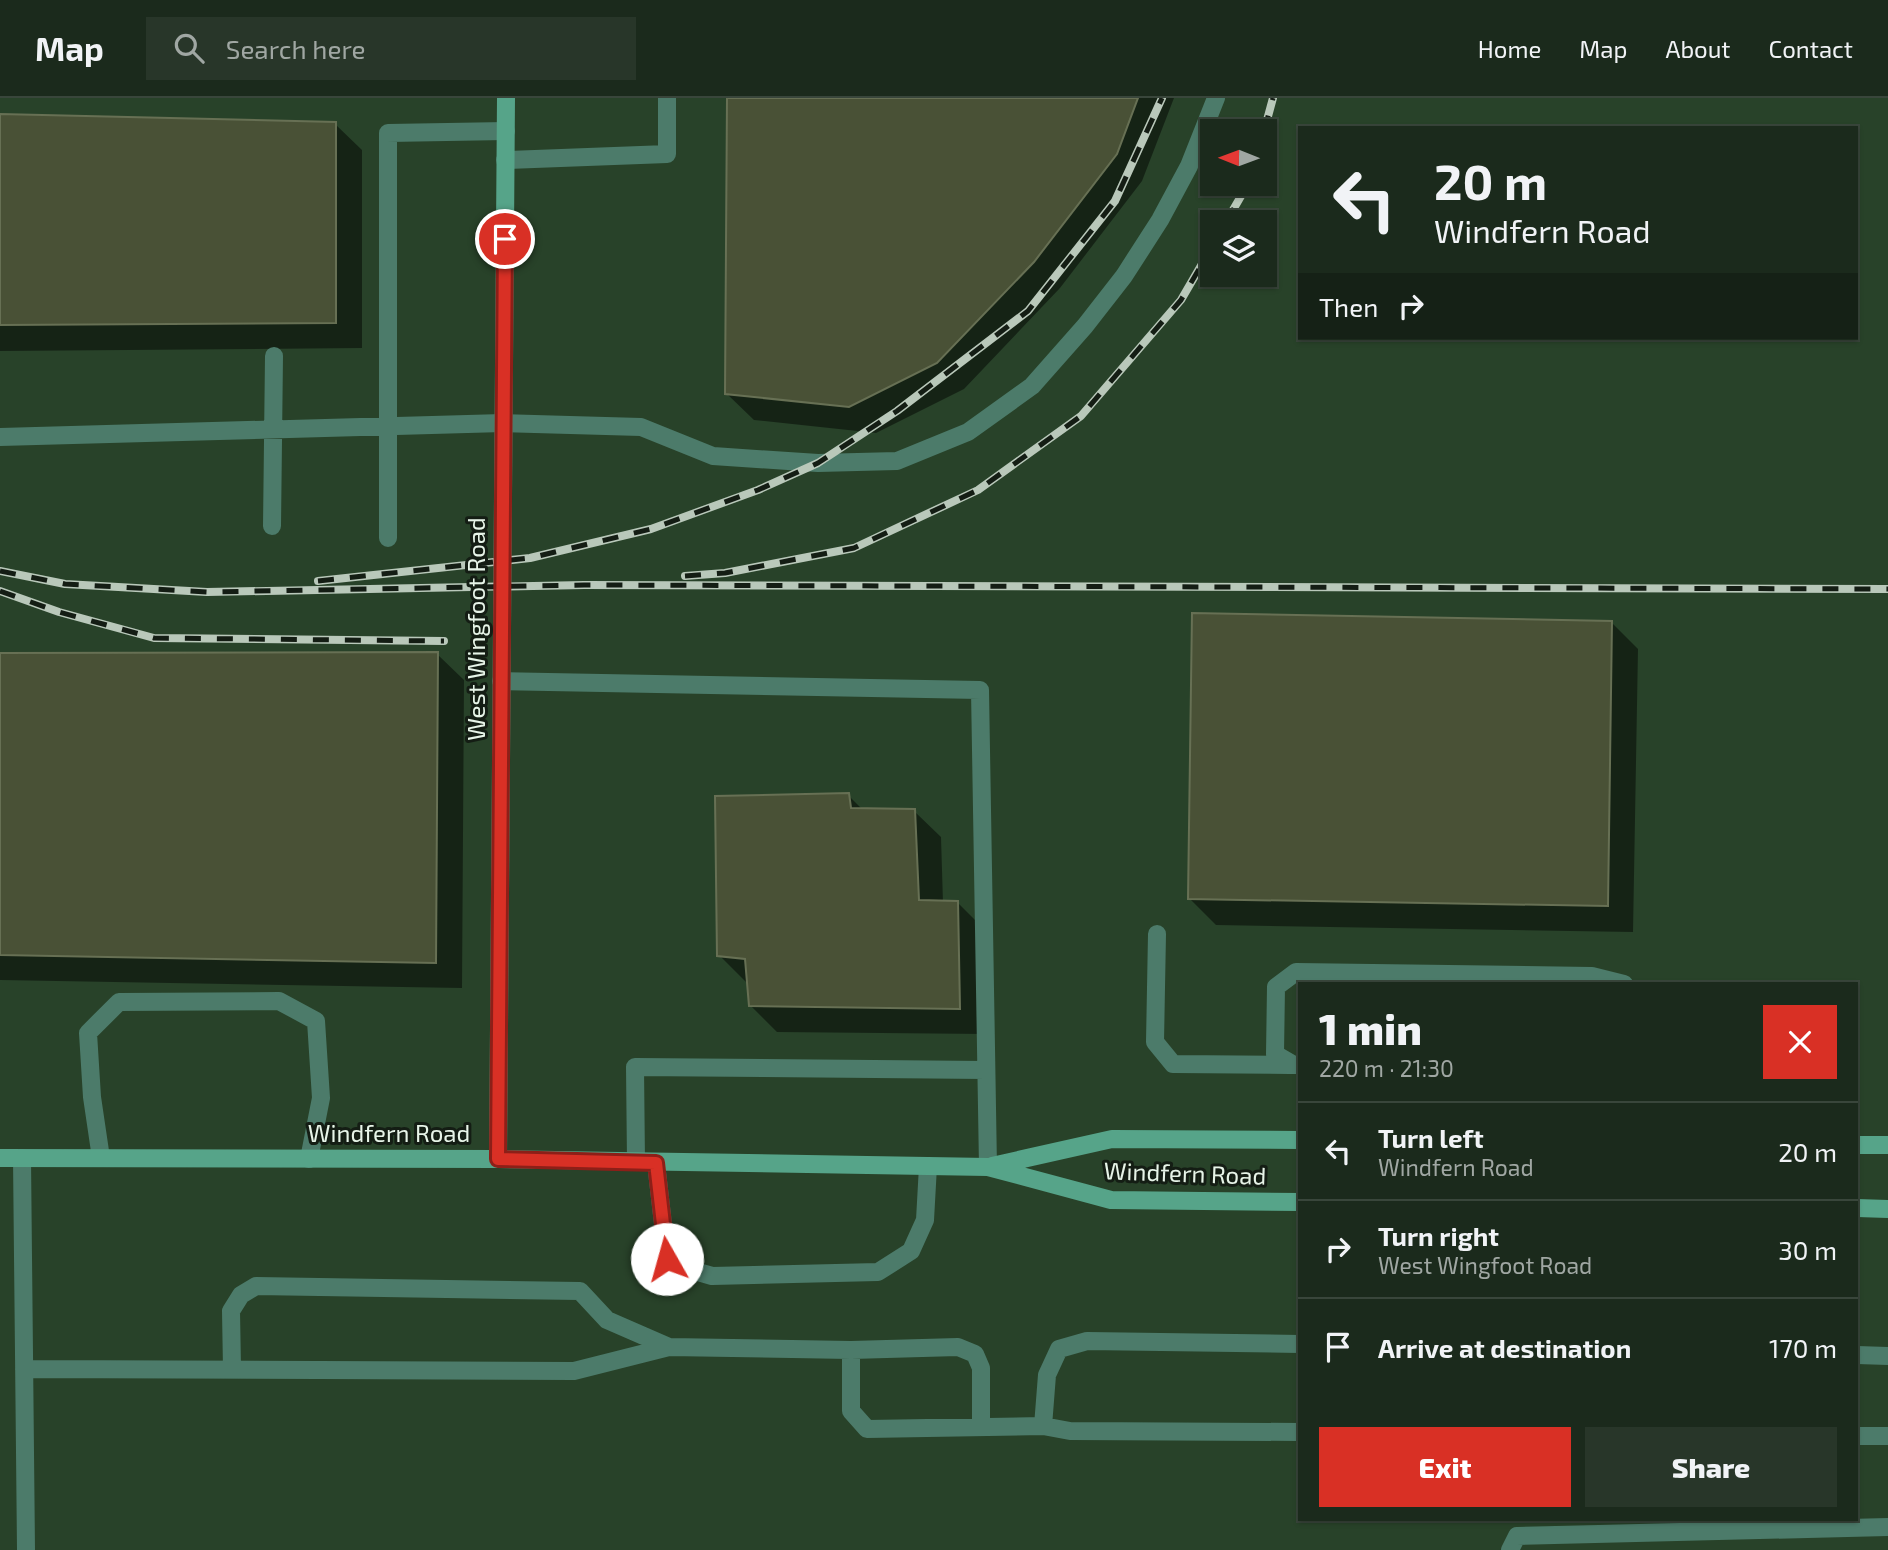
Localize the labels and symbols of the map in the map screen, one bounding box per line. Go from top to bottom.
north arrow [1200,119,1278,196]
pin [475,209,535,269]
street label: West Wingfoot Road [461,517,490,741]
street label: Windfern Road [308,1118,470,1147]
street label: Windfern Road [1103,1155,1267,1190]
position arrow [630,1222,704,1296]

